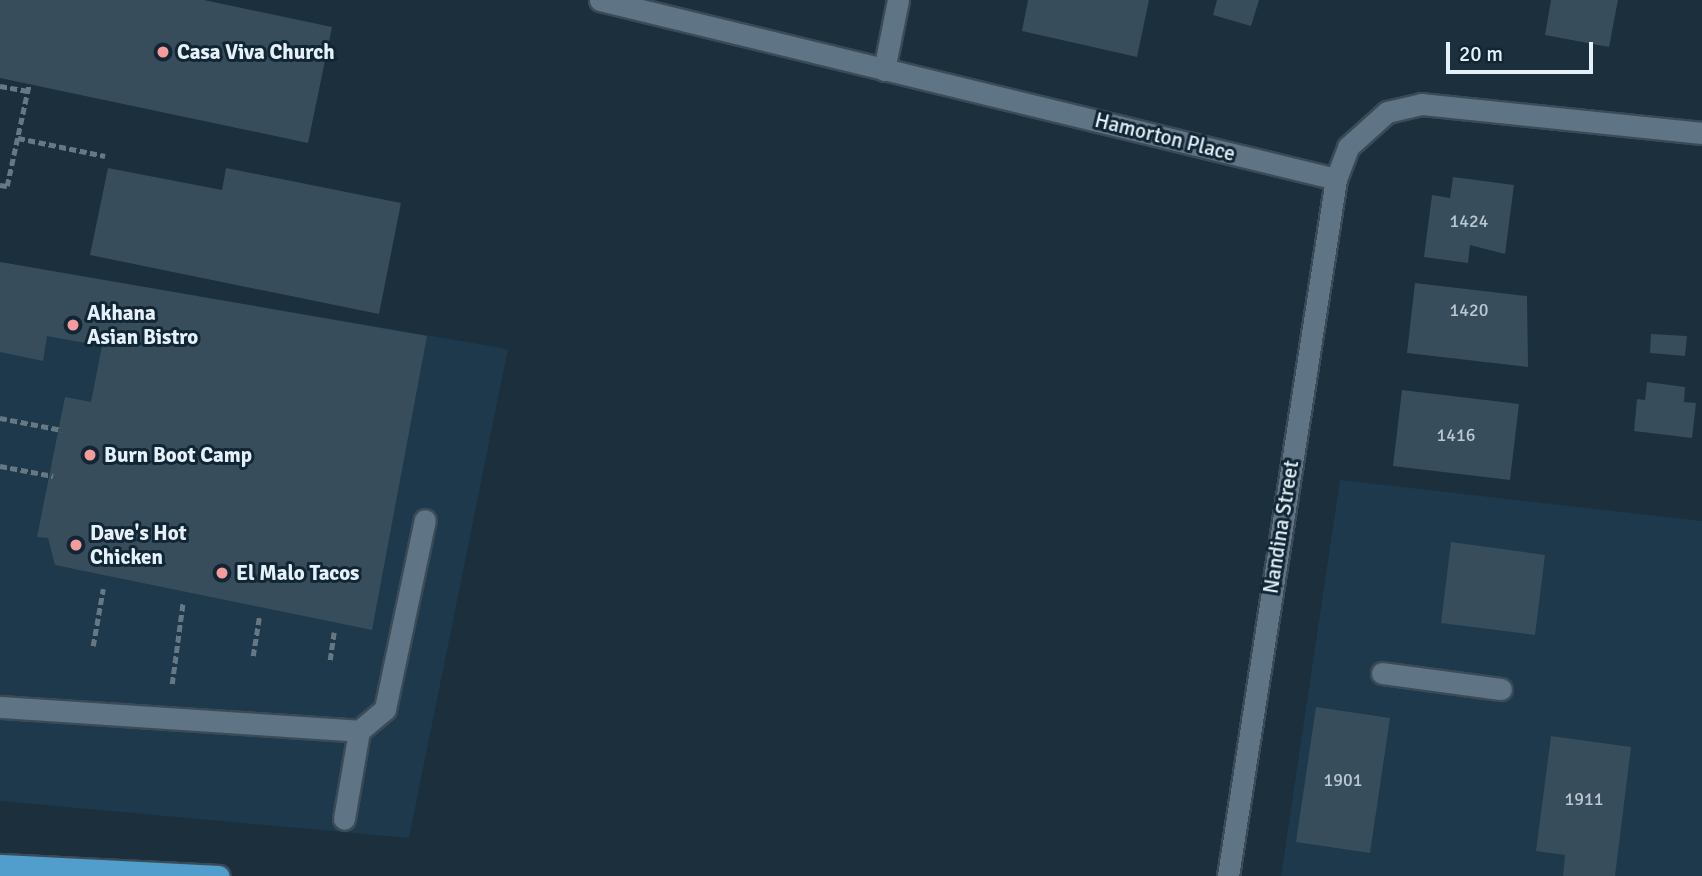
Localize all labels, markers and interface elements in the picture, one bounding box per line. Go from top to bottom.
scale bar [1450,28,1597,72]
place label: Casa Viva Church [177,39,335,65]
text: 20 m [1459,41,1503,67]
marker: Casa Viva Church [155,44,171,60]
street label: Hamorton Place [1092,107,1238,167]
house number: 1424 [1450,210,1488,232]
house number: 1420 [1450,299,1488,321]
place label: Akhana Asian Bistro [87,300,198,350]
marker: Akhana Asian Bistro [65,317,81,333]
house number: 1416 [1437,424,1475,446]
place label: Burn Boot Camp [104,442,252,468]
marker: Burn Boot Camp [82,447,98,463]
street label: Nandina Street [1258,459,1304,595]
place label: Dave's Hot Chicken [90,520,187,570]
marker: Dave's Hot Chicken [68,537,84,553]
place label: El Malo Tacos [236,560,359,586]
marker: El Malo Tacos [214,565,230,581]
house number: 1901 [1324,769,1362,791]
house number: 1911 [1565,788,1603,810]

